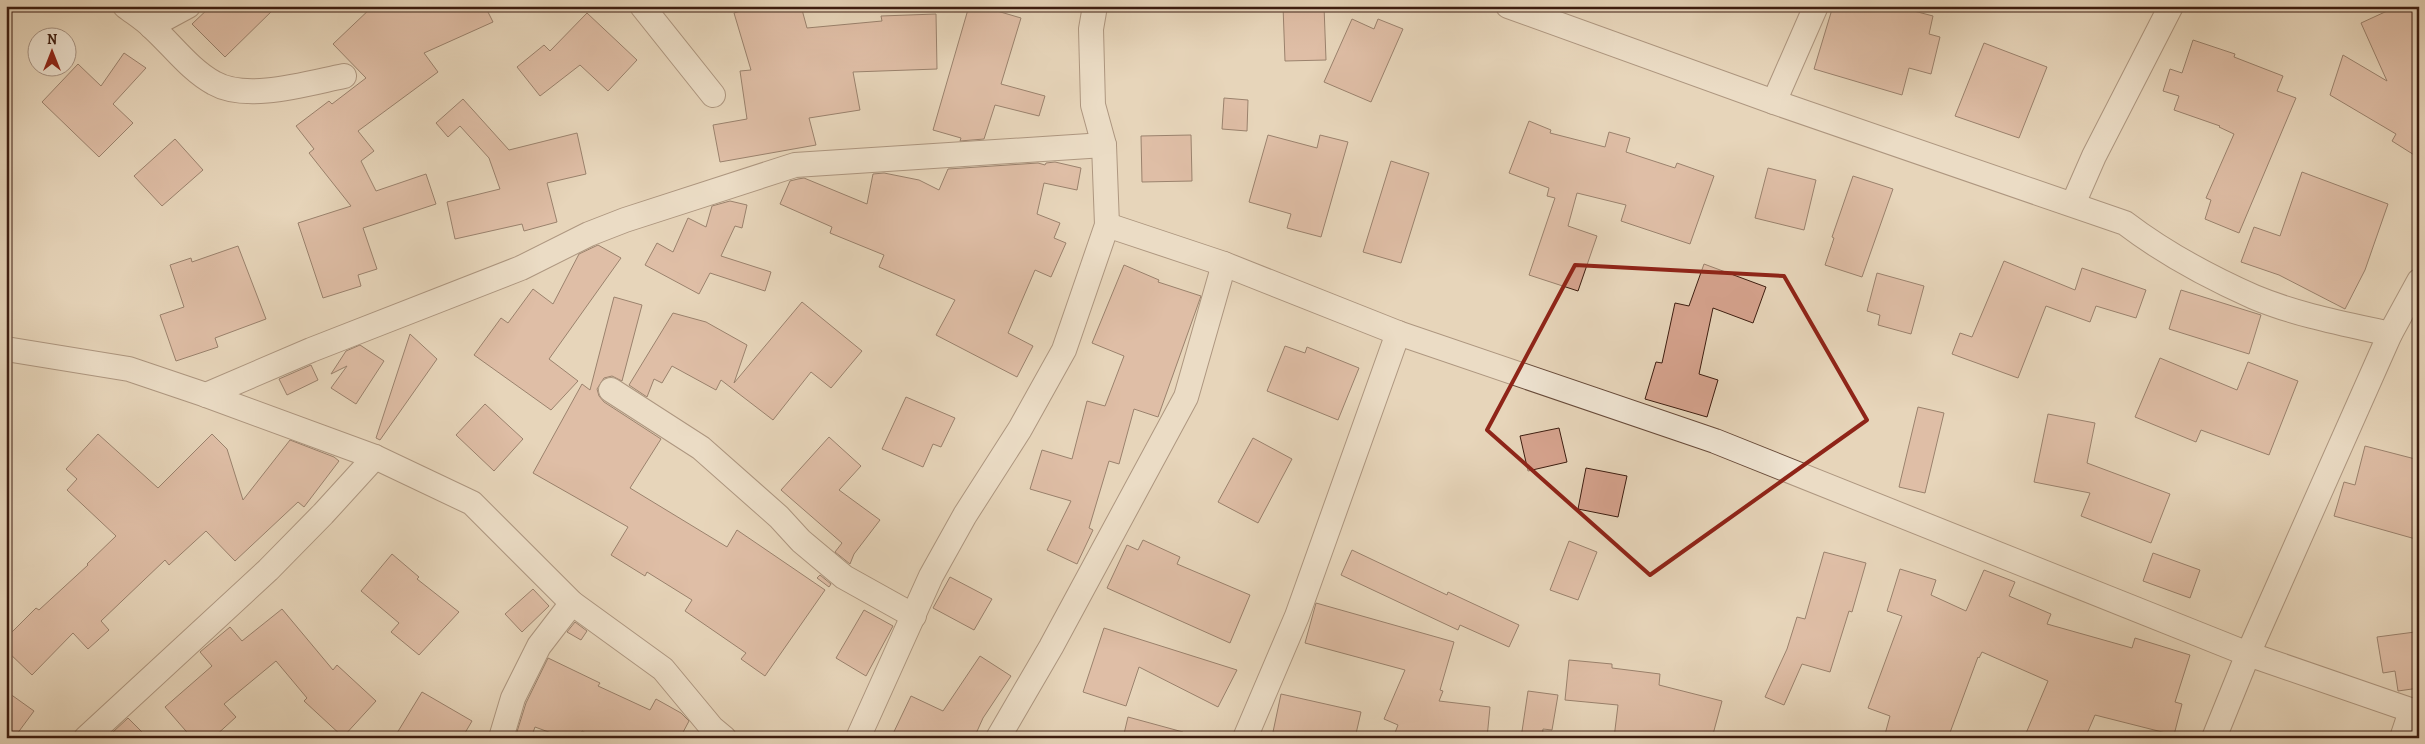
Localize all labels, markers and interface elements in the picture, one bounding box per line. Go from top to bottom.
north arrow [28,28,78,78]
text: N [47,30,57,49]

